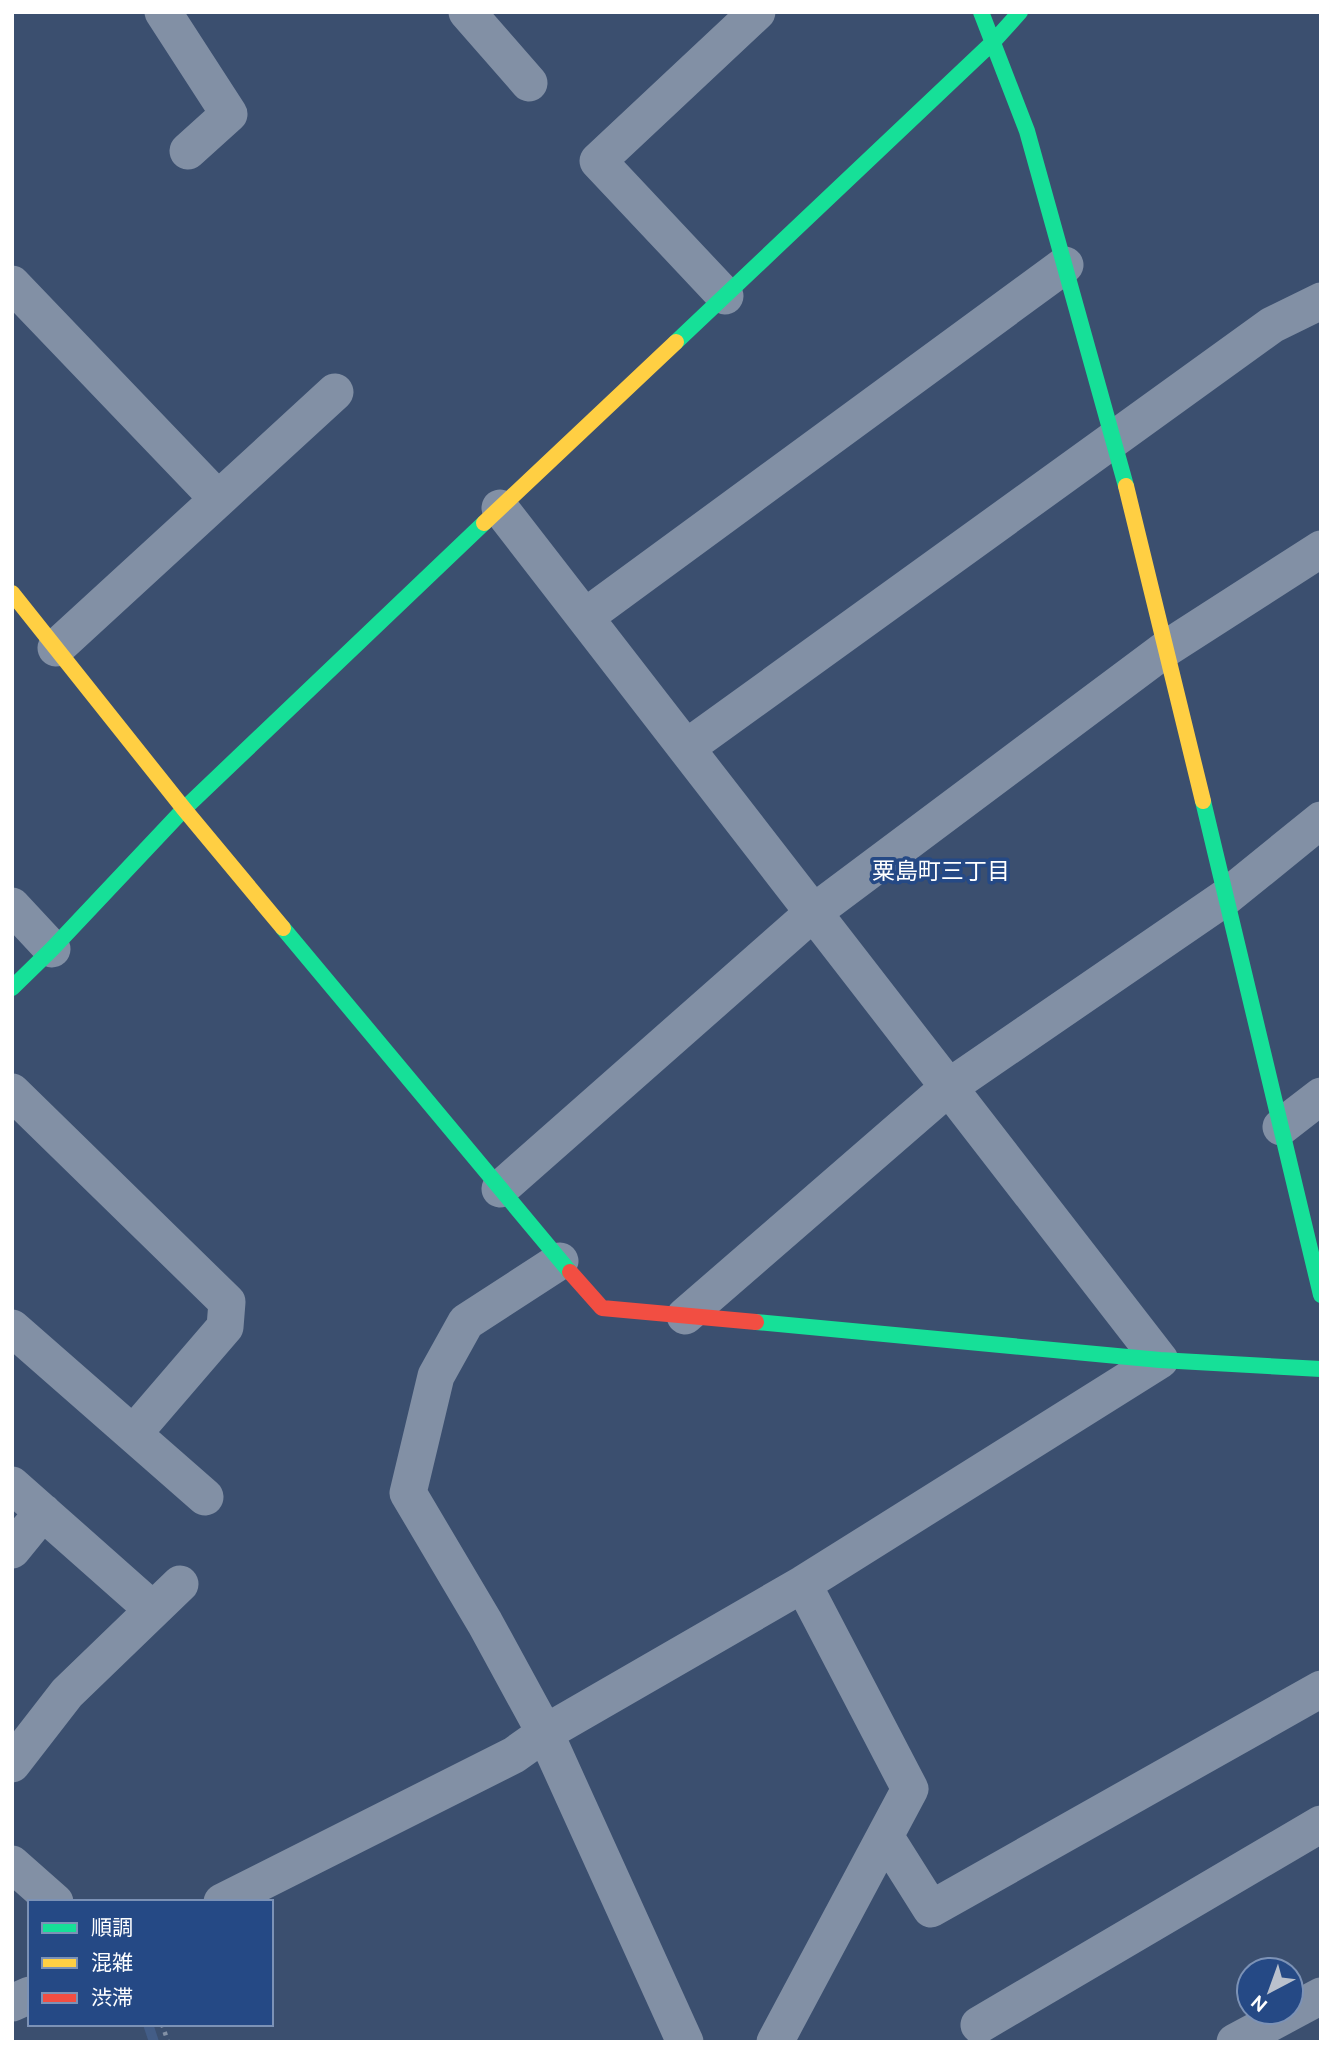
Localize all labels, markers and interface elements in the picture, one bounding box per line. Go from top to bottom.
district label: 粟島町三丁目 [872,858,1010,883]
legend [28,1900,273,2026]
text: 順調 [91,1915,133,1939]
text: 混雑 [91,1950,133,1974]
north arrow [1235,1956,1305,2026]
text: 渋滞 [91,1985,133,2009]
text: N [1246,1991,1271,2017]

